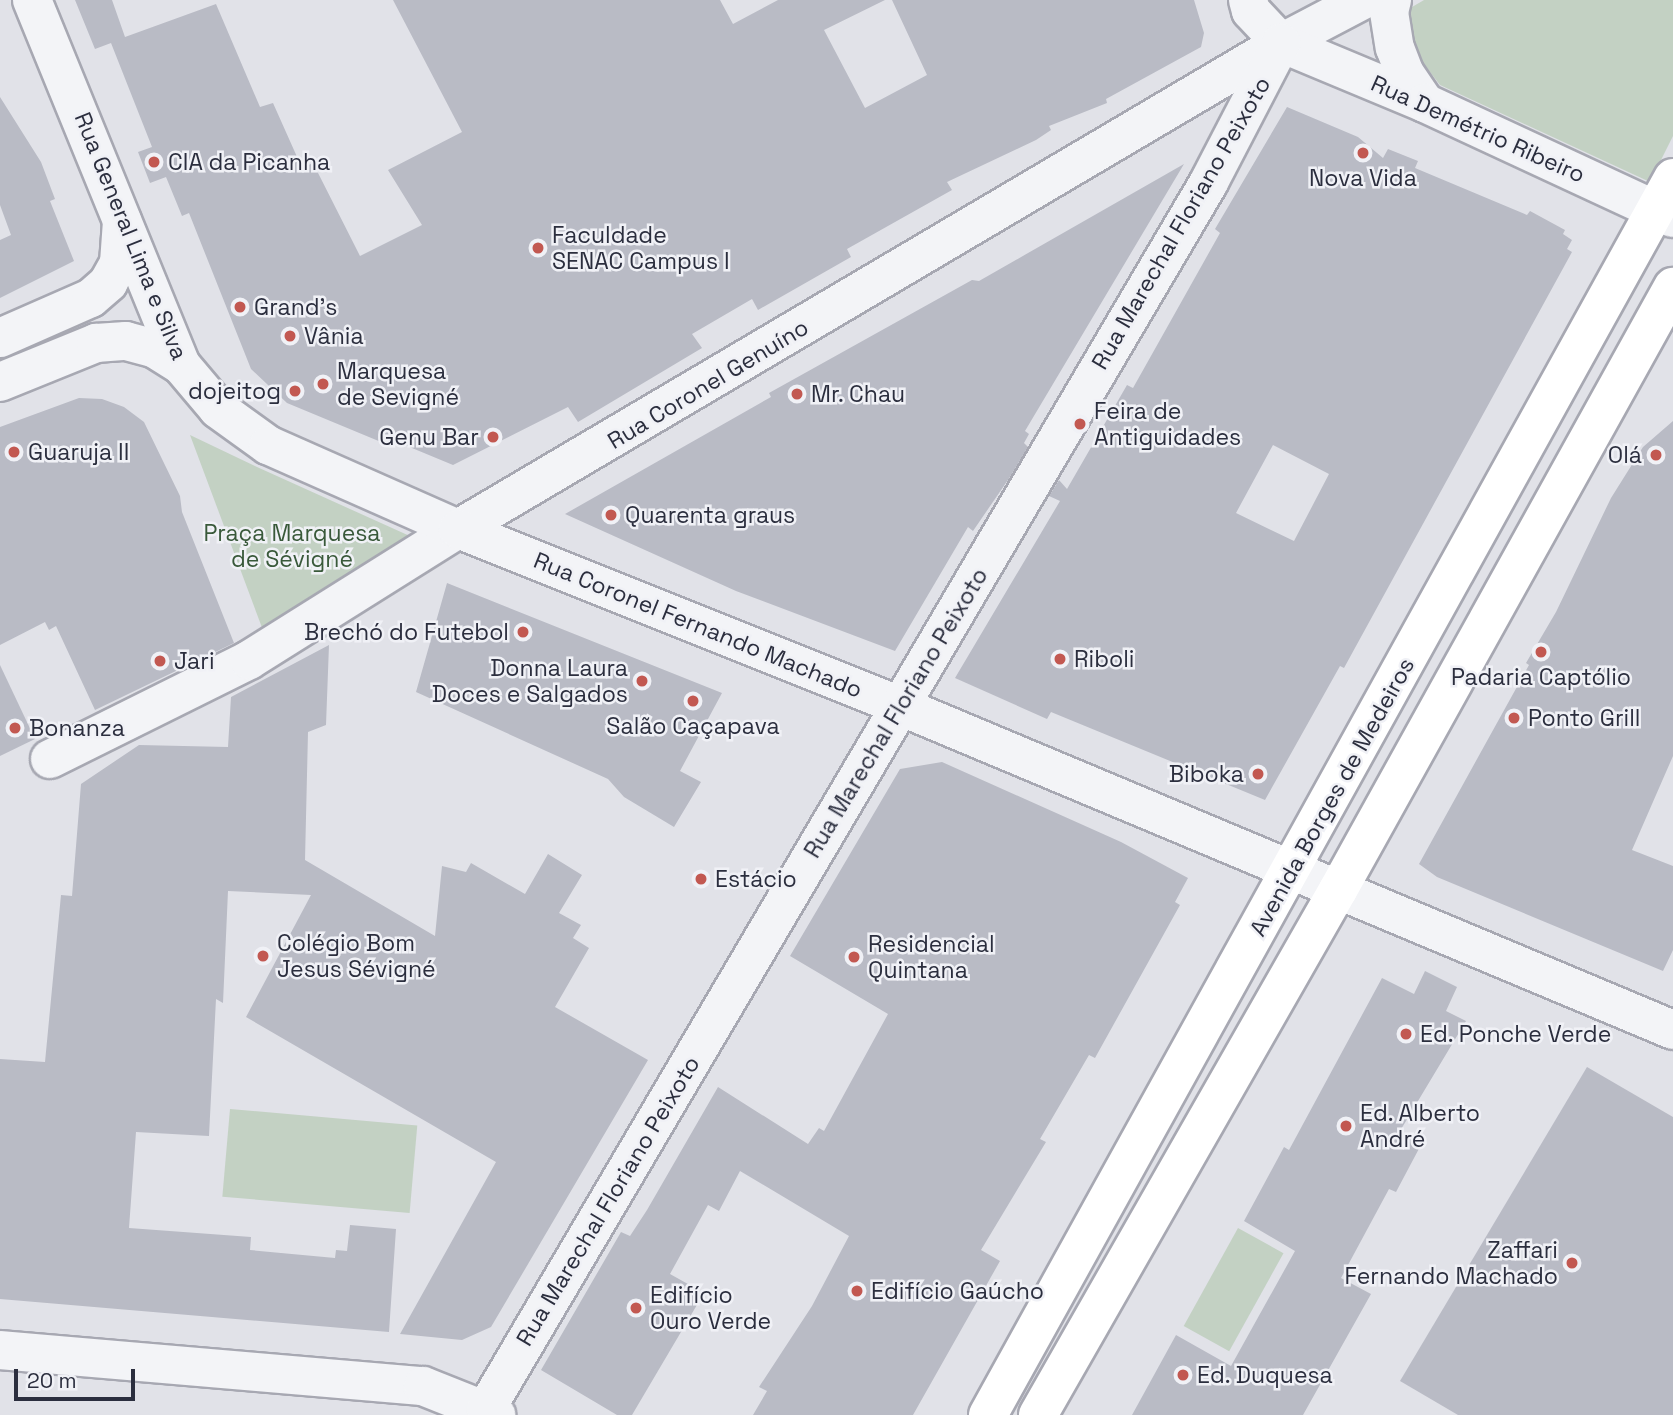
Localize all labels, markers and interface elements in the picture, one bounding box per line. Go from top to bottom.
street label: Rua Demétrio Ribeiro [1367,69,1589,189]
street label: Rua Marechal Floriano Peixoto [1086,72,1276,374]
street label: Rua General Lima e Silva [69,108,193,364]
marker: Nova Vida [1355,145,1371,161]
place label: CIA da Picanha [168,148,331,176]
marker: CIA da Picanha [146,154,162,170]
place label: Nova Vida [1309,164,1417,192]
place label: Faculdade SENAC Campus I [552,221,730,275]
marker: Faculdade SENAC Campus I [530,240,546,256]
place label: Grand's [254,293,337,321]
marker: Grand's [232,299,248,315]
street label: Rua Coronel Genuíno [603,313,813,455]
place label: Vânia [304,322,364,350]
marker: Vânia [282,328,298,344]
place label: Marquesa de Sevigné [337,357,459,411]
marker: Marquesa de Sevigné [315,376,331,392]
place label: dojeitog [188,377,281,405]
place label: Mr. Chau [811,380,906,408]
marker: dojeitog [287,383,303,399]
marker: Mr. Chau [789,386,805,402]
place label: Feira de Antiguidades [1094,397,1241,451]
marker: Feira de Antiguidades [1072,416,1088,432]
place label: Genu Bar [379,423,479,451]
marker: Genu Bar [485,429,501,445]
place label: Guaruja II [28,438,129,466]
place label: Olá [1608,441,1642,469]
marker: Guaruja II [6,444,22,460]
marker: Olá [1648,447,1664,463]
place label: Quarenta graus [625,501,795,529]
marker: Quarenta graus [603,507,619,523]
park label: Praça Marquesa de Sévigné [203,519,381,573]
street label: Rua Coronel Fernando Machado [530,546,866,704]
street label: Rua Marechal Floriano Peixoto [798,563,994,863]
place label: Brechó do Futebol [304,618,509,646]
marker: Brechó do Futebol [515,624,531,640]
marker: Padaria Captólio [1533,644,1549,660]
place label: Riboli [1074,645,1134,673]
place label: Jari [174,647,215,675]
marker: Riboli [1052,651,1068,667]
marker: Jari [152,653,168,669]
street label: Avenida Borges de Medeiros [1244,653,1420,941]
place label: Donna Laura Doces e Salgados [432,654,628,708]
place label: Padaria Captólio [1451,663,1631,691]
marker: Donna Laura Doces e Salgados [634,673,650,689]
marker: Salão Caçapava [685,693,701,709]
place label: Ponto Grill [1528,704,1640,732]
marker: Ponto Grill [1506,710,1522,726]
place label: Salão Caçapava [606,712,780,740]
place label: Bonanza [29,714,125,742]
marker: Bonanza [7,720,23,736]
place label: Biboka [1169,760,1244,788]
marker: Biboka [1250,766,1266,782]
place label: Estácio [715,865,797,893]
marker: Estácio [693,871,709,887]
place label: Colégio Bom Jesus Sévigné [277,929,436,983]
place label: Residencial Quintana [868,930,995,984]
marker: Colégio Bom Jesus Sévigné [255,948,271,964]
marker: Residencial Quintana [846,949,862,965]
place label: Ed. Ponche Verde [1420,1020,1612,1048]
marker: Ed. Ponche Verde [1398,1026,1414,1042]
street label: Rua Marechal Floriano Peixoto [510,1051,706,1351]
place label: Ed. Alberto André [1360,1099,1481,1153]
marker: Ed. Alberto André [1338,1118,1354,1134]
place label: Zaffari Fernando Machado [1344,1236,1558,1290]
marker: Zaffari Fernando Machado [1564,1255,1580,1271]
place label: Edifício Gaúcho [871,1277,1044,1305]
place label: Edifício Ouro Verde [650,1281,772,1335]
marker: Edifício Gaúcho [849,1283,865,1299]
marker: Edifício Ouro Verde [628,1300,644,1316]
scale bar [18,1356,138,1400]
place label: Ed. Duquesa [1197,1361,1334,1389]
text: 20 m [27,1367,77,1394]
marker: Ed. Duquesa [1175,1367,1191,1383]

